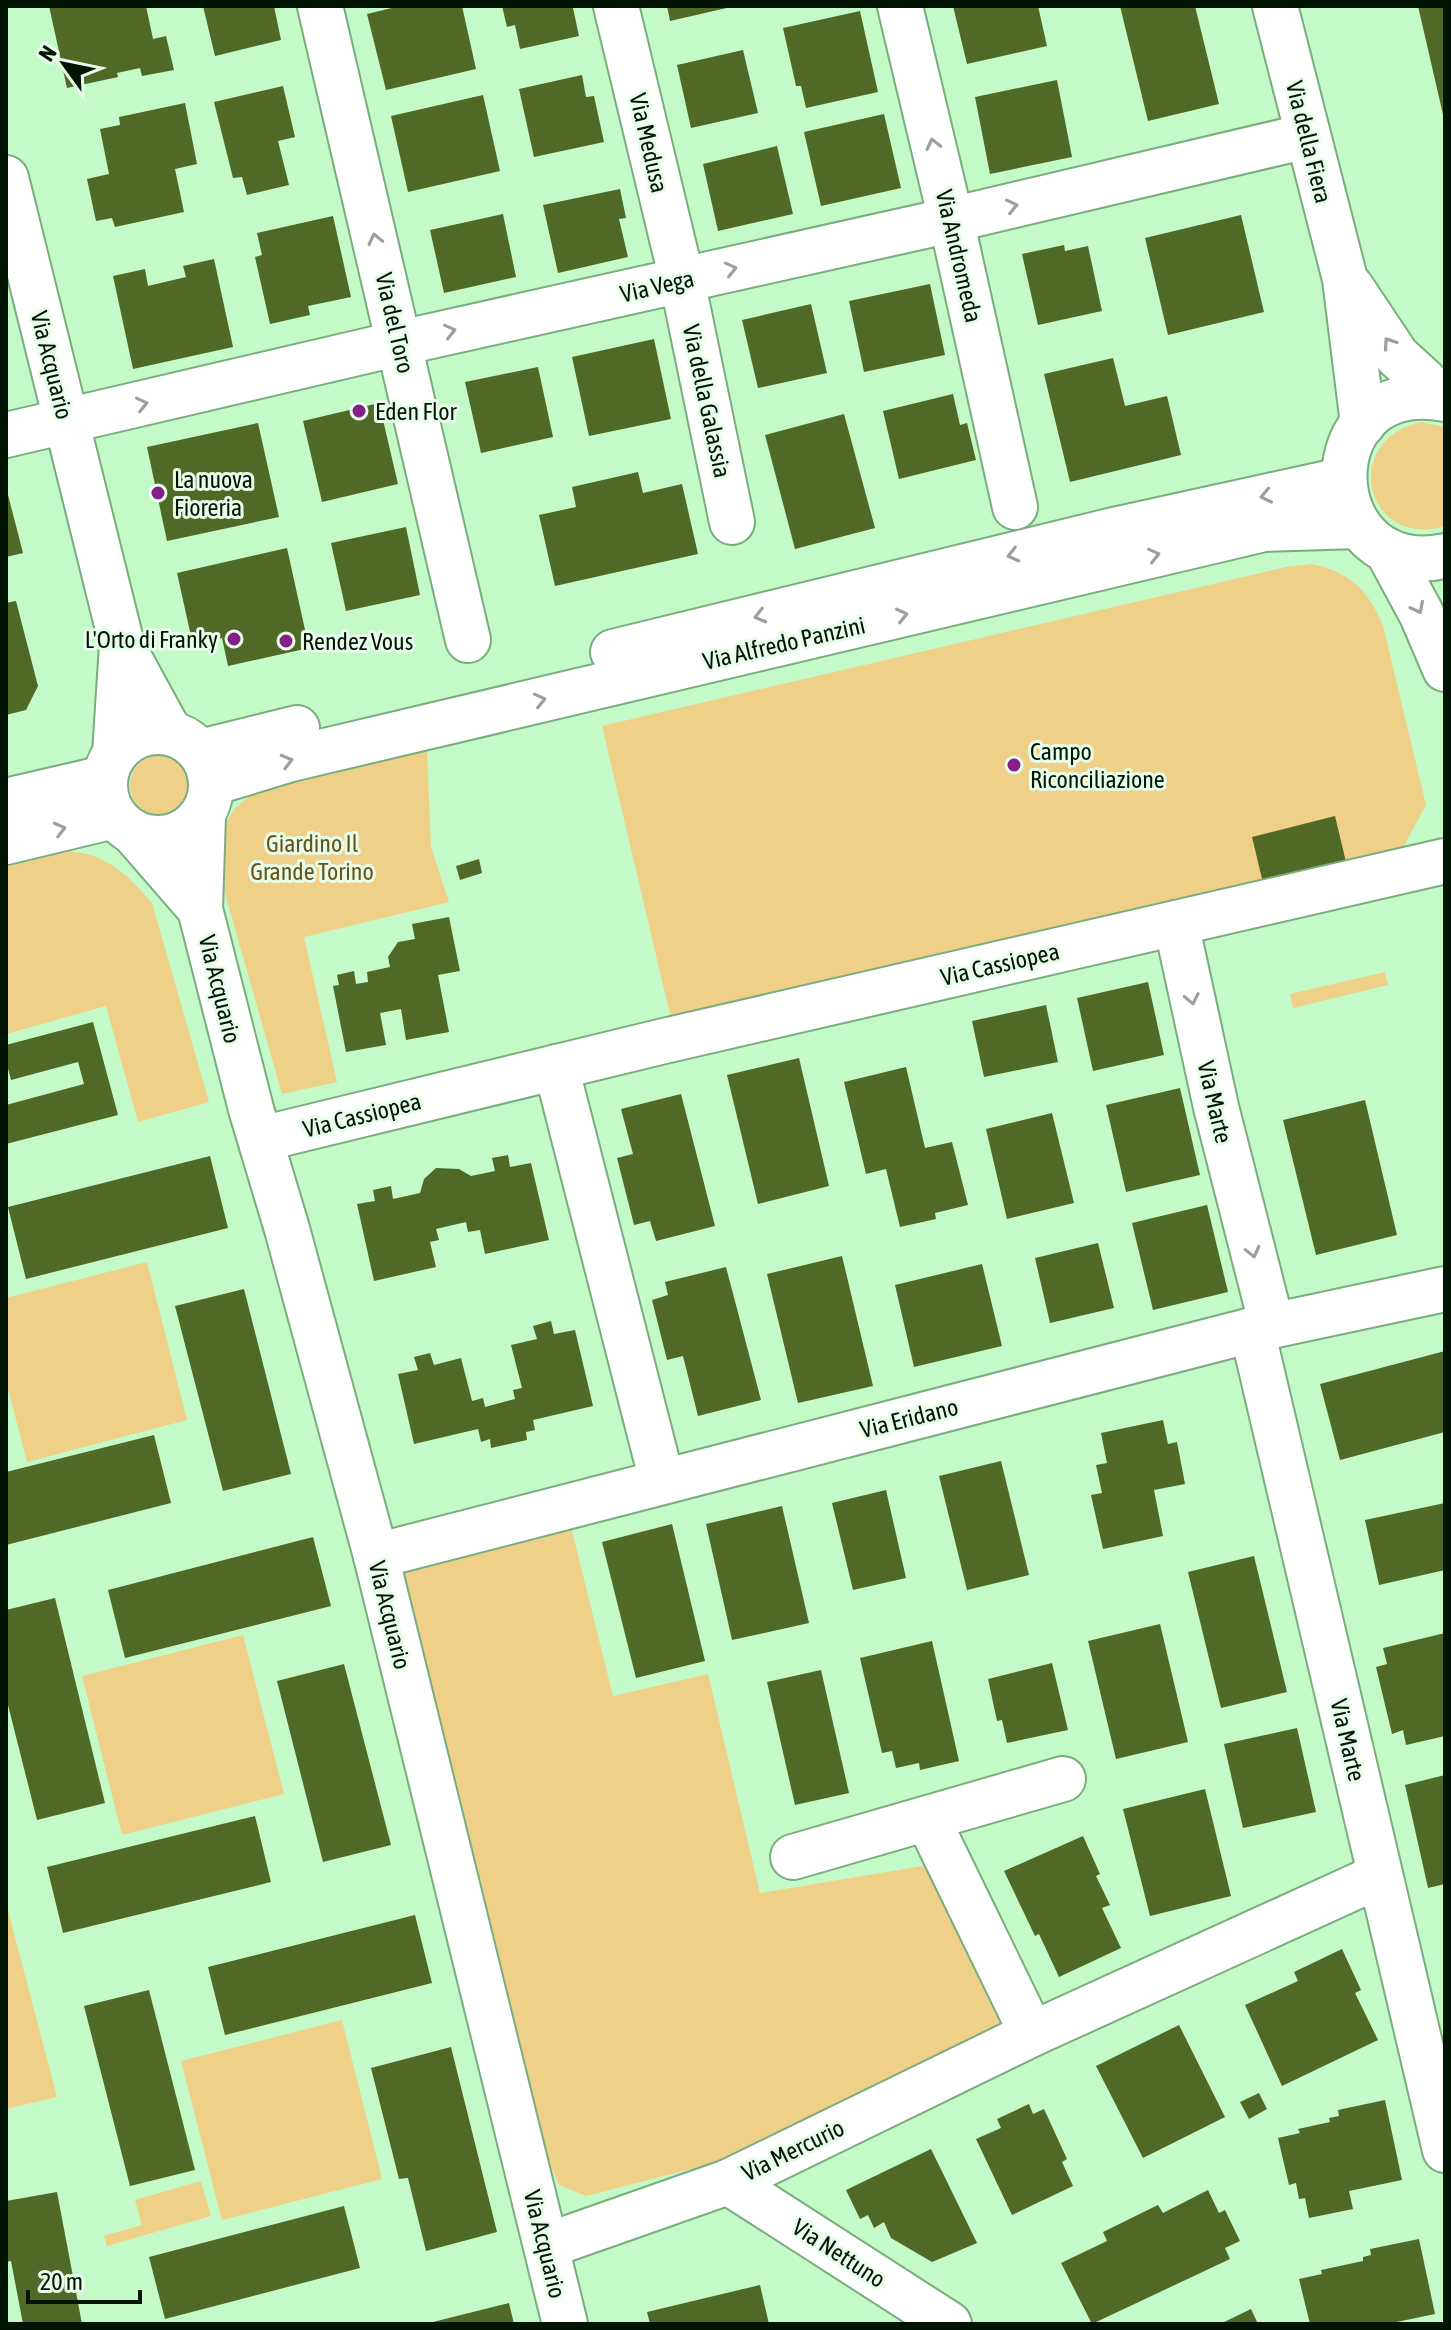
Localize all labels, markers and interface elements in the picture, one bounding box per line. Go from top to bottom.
north arrow [24,24,104,104]
text: N [33,41,62,66]
street label: Via della Fiera [1281,78,1337,206]
street label: Via Medusa [624,91,674,195]
one-way arrow [925,138,942,151]
street label: Via Andromeda [931,187,987,325]
one-way arrow [1005,198,1018,215]
one-way arrow [368,233,385,247]
one-way arrow [724,261,737,278]
street label: Via Vega [618,264,696,308]
street label: Via del Toro [370,270,420,376]
street label: Via Acquario [26,308,78,422]
street label: Via della Galassia [678,322,736,480]
one-way arrow [443,323,456,340]
one-way arrow [1383,338,1398,352]
one-way arrow [135,396,149,413]
place label: Eden Flor [375,398,457,425]
marker: Eden Flor [350,402,368,420]
place label: La nuova Fioreria [174,466,253,521]
marker: La nuova Fioreria [149,484,167,502]
one-way arrow [1260,487,1274,504]
one-way arrow [1006,545,1020,562]
one-way arrow [1147,547,1161,564]
one-way arrow [1409,600,1424,614]
one-way arrow [754,607,768,624]
one-way arrow [894,607,908,624]
street label: Via Alfredo Panzini [700,611,868,675]
place label: L'Orto di Franky [85,626,218,653]
place label: Rendez Vous [302,628,413,655]
marker: L'Orto di Franky [225,630,243,648]
marker: Rendez Vous [277,632,295,650]
one-way arrow [532,693,546,710]
place label: Campo Riconciliazione [1030,738,1165,793]
one-way arrow [279,754,293,770]
marker: Campo Riconciliazione [1005,756,1023,774]
one-way arrow [53,821,66,838]
park label: Giardino Il Grande Torino [250,830,374,885]
street label: Via Acquario [194,932,246,1046]
street label: Via Cassiopea [938,937,1062,991]
one-way arrow [1183,992,1200,1006]
street label: Via Marte [1192,1058,1238,1146]
street label: Via Cassiopea [300,1087,424,1143]
one-way arrow [1243,1245,1260,1259]
street label: Via Eridano [857,1393,961,1443]
street label: Via Acquario [364,1558,416,1672]
street label: Via Marte [1325,1696,1371,1784]
street label: Via Mercurio [738,2114,848,2186]
street label: Via Acquario [519,2187,571,2301]
street label: Via Nettuno [788,2213,890,2293]
scale bar [28,2254,140,2304]
text: 20 m [40,2268,83,2295]

